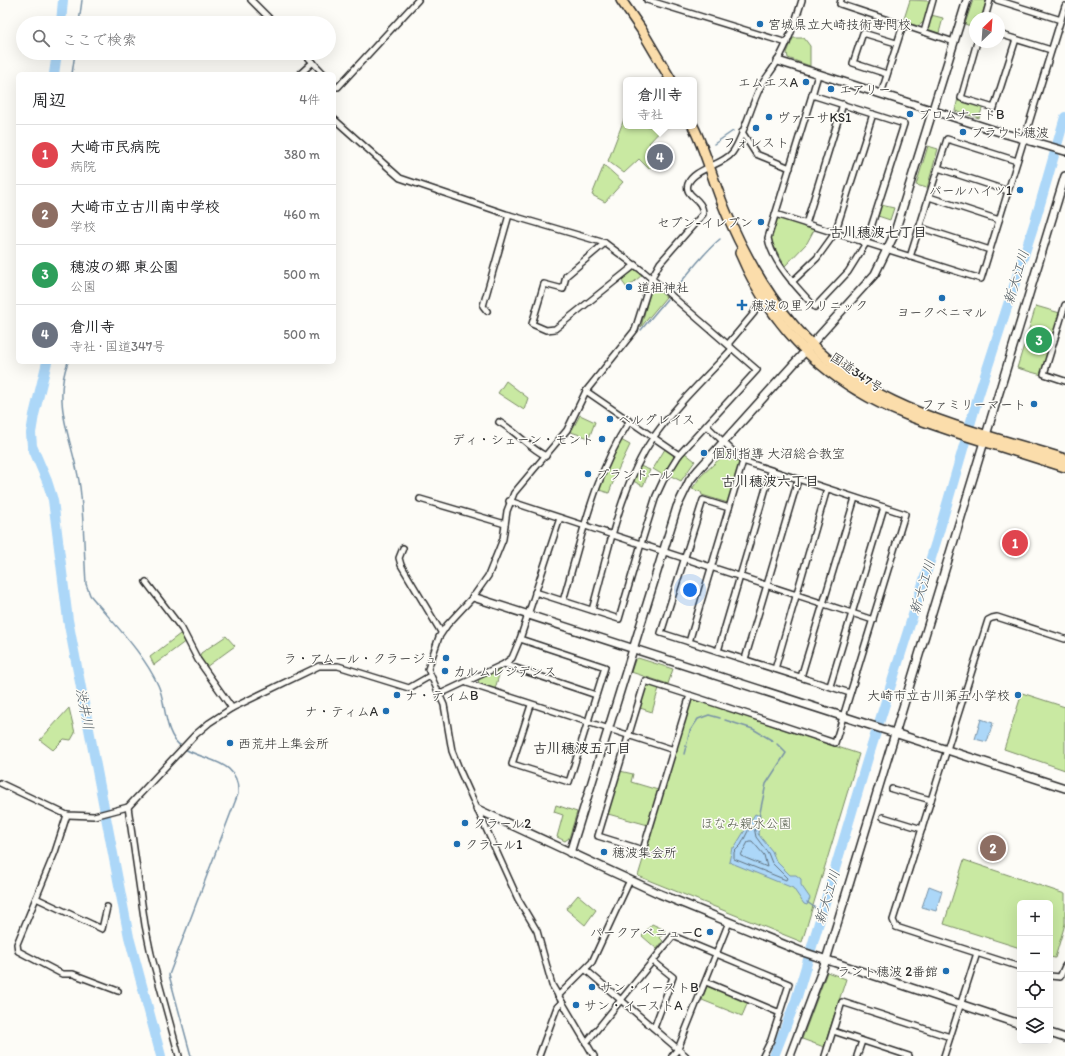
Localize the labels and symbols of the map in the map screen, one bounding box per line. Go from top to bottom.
north arrow [969,12,1005,48]
place label: 宮城県立大崎技術専門校 [768,17,911,32]
marker: 宮城県立大崎技術専門校 [755,19,765,29]
place label: エムエスA [738,75,799,90]
marker: エムエスA [801,77,811,87]
place label: エアリー [839,82,891,97]
marker: エアリー [826,84,836,94]
place label: プロムナードB [918,107,1004,122]
marker: プロムナードB [905,109,915,119]
place label: ヴァーサKS1 [777,110,851,125]
marker: ヴァーサKS1 [764,112,774,122]
marker: フォレスト [751,123,761,133]
place label: プラウド穂波 [971,125,1049,140]
marker: プラウド穂波 [958,127,968,137]
place label: フォレスト [723,135,789,150]
pin: 4 [647,142,673,172]
place label: パールハイツ1 [929,183,1012,198]
marker: パールハイツ1 [1015,185,1025,195]
place label: セブン-イレブン [657,215,753,230]
marker: セブン-イレブン [756,217,766,227]
district label: 古川穂波七丁目 [829,224,927,241]
water label: 新大江川 [1000,248,1033,306]
place label: 道祖神社 [637,280,689,295]
marker: 道祖神社 [624,282,634,292]
marker: ヨークベニマル [937,293,947,303]
place label: 穂波の里クリニック [751,298,868,313]
marker: 穂波の里クリニック [736,299,748,311]
place label: ヨークベニマル [897,305,987,320]
pin: 3 [1026,325,1052,355]
street label: 国道347号 [828,349,886,396]
place label: ファミリーマート [922,397,1026,412]
marker: ファミリーマート [1029,399,1039,409]
place label: ベルグレイス [618,412,695,427]
marker: ベルグレイス [605,414,615,424]
place label: ディ・シェーン・モント [452,432,594,447]
marker: ディ・シェーン・モント [597,434,607,444]
place label: 個別指導 大沼総合教室 [712,446,845,461]
marker: 個別指導 大沼総合教室 [699,448,709,458]
place label: プランドール [596,467,673,482]
marker: プランドール [583,469,593,479]
district label: 古川穂波六丁目 [721,473,819,490]
pin: 1 [1002,528,1028,558]
water label: 新大江川 [906,558,939,616]
your location [680,580,700,600]
place label: ラ・アムール・クラージュ [284,651,438,666]
marker: ラ・アムール・クラージュ [441,653,451,663]
place label: カルムレジデンス [453,664,556,679]
marker: カルムレジデンス [440,666,450,676]
water label: 渋井川 [72,687,97,731]
place label: ナ・ティムB [405,688,478,703]
place label: 大崎市立古川第五小学校 [867,688,1010,703]
marker: ナ・ティムB [392,690,402,700]
marker: 大崎市立古川第五小学校 [1013,690,1023,700]
place label: ナ・ティムA [305,704,379,719]
marker: ナ・ティムA [381,706,391,716]
place label: 西荒井上集会所 [238,736,329,751]
marker: 西荒井上集会所 [225,738,235,748]
district label: 古川穂波五丁目 [533,740,631,757]
place label: クラール2 [473,816,531,831]
park label: ほなみ親水公園 [700,816,792,831]
marker: クラール2 [460,818,470,828]
pin: 2 [980,833,1006,863]
place label: クラール1 [465,837,522,852]
marker: クラール1 [452,839,462,849]
place label: 穂波集会所 [612,845,677,860]
marker: 穂波集会所 [599,847,609,857]
water label: 新大江川 [811,868,844,926]
place label: パークアベニューC [590,925,702,940]
marker: パークアベニューC [705,927,715,937]
place label: ラント穂波 2番館 [837,964,938,979]
marker: ラント穂波 2番館 [941,966,951,976]
place label: サン・イーストB [600,980,699,995]
marker: サン・イーストB [587,982,597,992]
place label: サン・イーストA [584,998,683,1013]
marker: サン・イーストA [571,1000,581,1010]

